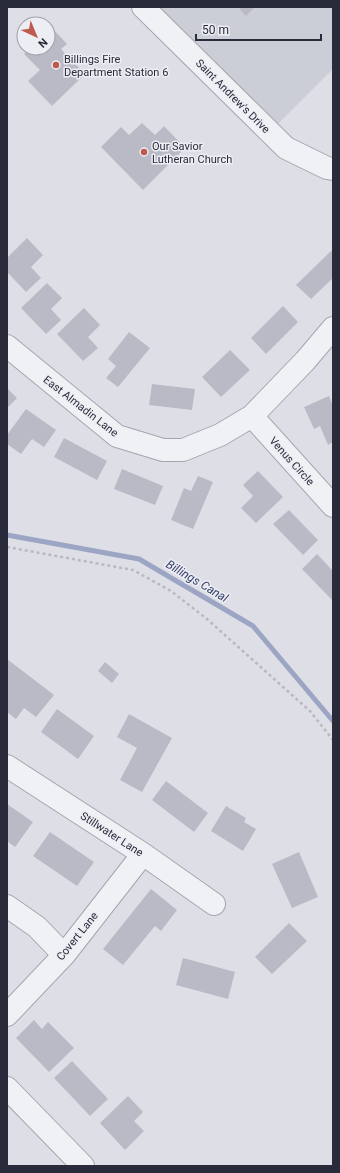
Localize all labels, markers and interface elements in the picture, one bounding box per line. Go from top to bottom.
north arrow [16,16,56,56]
scale bar [196,16,321,42]
text: 50 m [202,23,229,37]
text: N [35,35,50,50]
place label: Billings Fire Department Station 6 [64,53,168,79]
street label: Saint Andrew's Drive [193,57,272,136]
marker: Billings Fire Department Station 6 [51,60,61,70]
place label: Our Savior Lutheran Church [152,140,232,166]
marker: Our Savior Lutheran Church [139,147,149,157]
street label: East Almadin Lane [41,373,121,440]
street label: Venus Circle [266,434,317,488]
water label: Billings Canal [163,557,231,605]
street label: Stillwater Lane [78,809,146,860]
street label: Covert Lane [54,909,101,963]

